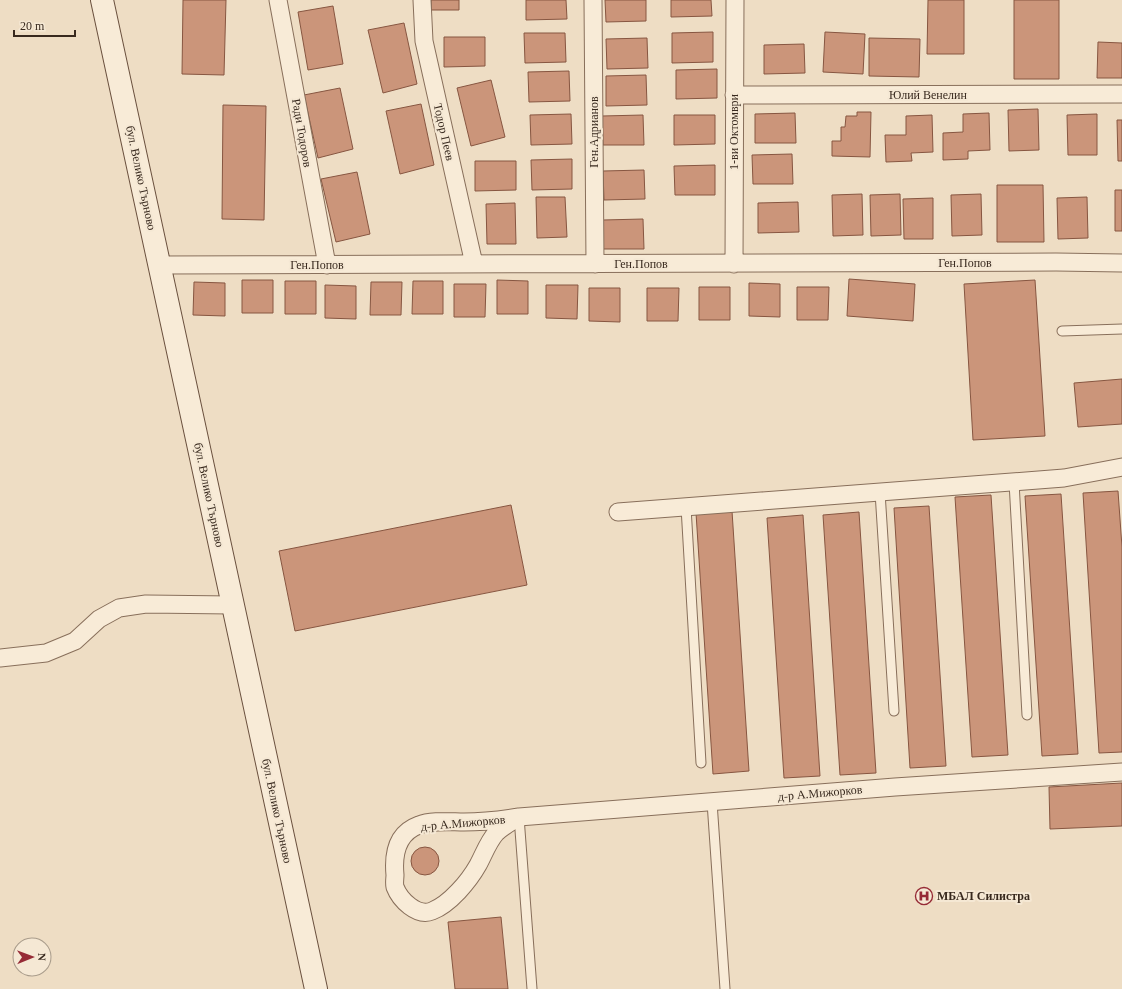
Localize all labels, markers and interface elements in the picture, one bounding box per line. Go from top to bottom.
scale bar [14,12,75,38]
text: 20 m [20,19,45,33]
street label: Юлий Венелин [889,88,968,102]
street label: 1-ви Октомври [727,93,741,170]
street label: Ген.Адрианов [587,96,601,168]
street label: Ради Тодоров [289,98,315,169]
street label: Тодор Пеев [431,102,457,162]
street label: бул. Велико Търново [123,124,159,232]
street label: Ген.Попов [938,256,992,270]
street label: Ген.Попов [614,257,668,271]
street label: Ген.Попов [290,258,344,272]
street label: бул. Велико Търново [191,441,227,549]
street label: бул. Велико Търново [259,757,295,865]
street label: д-р А.Мижорков [777,782,863,804]
street label: д-р А.Мижорков [420,812,506,834]
hospital icon: МБАЛ Силистра [914,886,934,906]
place label: МБАЛ Силистра [937,889,1030,903]
north arrow [12,937,52,977]
text: N [36,953,48,961]

